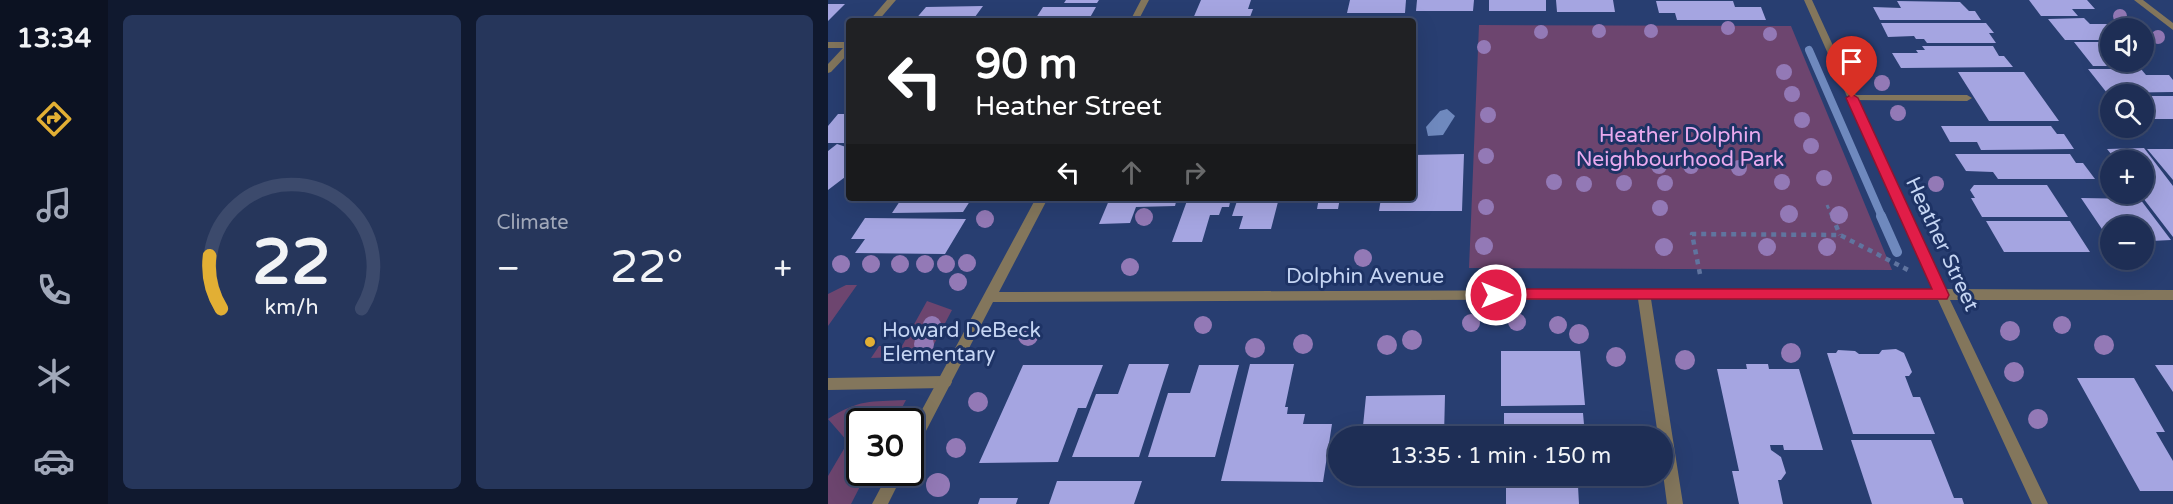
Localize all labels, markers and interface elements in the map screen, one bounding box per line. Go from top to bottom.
map controls [2100,18,2154,270]
button: sound [2100,18,2154,72]
text: 13:34 [17,22,91,55]
pin [1826,36,1877,98]
text: 90 m [975,39,1077,90]
icon: left [876,42,954,120]
icon: arrive [1835,45,1868,78]
button: search [2100,84,2154,138]
text: Heather Street [975,90,1162,123]
icon: directions [33,98,75,140]
park label: Heather Dolphin Neighbourhood Park [1576,123,1784,172]
button: + [2100,150,2154,204]
icon: left [1052,156,1085,189]
icon: ahead [1115,156,1148,189]
icon: right [1178,156,1211,189]
street label: Heather Street [1900,173,1984,315]
icon: music [33,184,75,226]
text: Climate [497,211,569,235]
button: − [2100,216,2154,270]
text: 22 [253,226,331,301]
text: 22° [610,241,683,295]
text: − [497,249,520,288]
text: + [773,249,792,288]
position arrow [1464,263,1528,327]
street label: Dolphin Avenue [1286,264,1444,289]
icon: phone [33,269,75,311]
text: km/h [265,294,319,320]
place label: Howard DeBeck Elementary [882,318,1041,367]
marker: Howard DeBeck Elementary [863,335,877,349]
icon: climate [33,355,75,397]
speed limit sign: 30 [846,408,924,486]
icon: car [33,440,75,482]
text: 13:35 · 1 min · 150 m [1390,443,1611,469]

